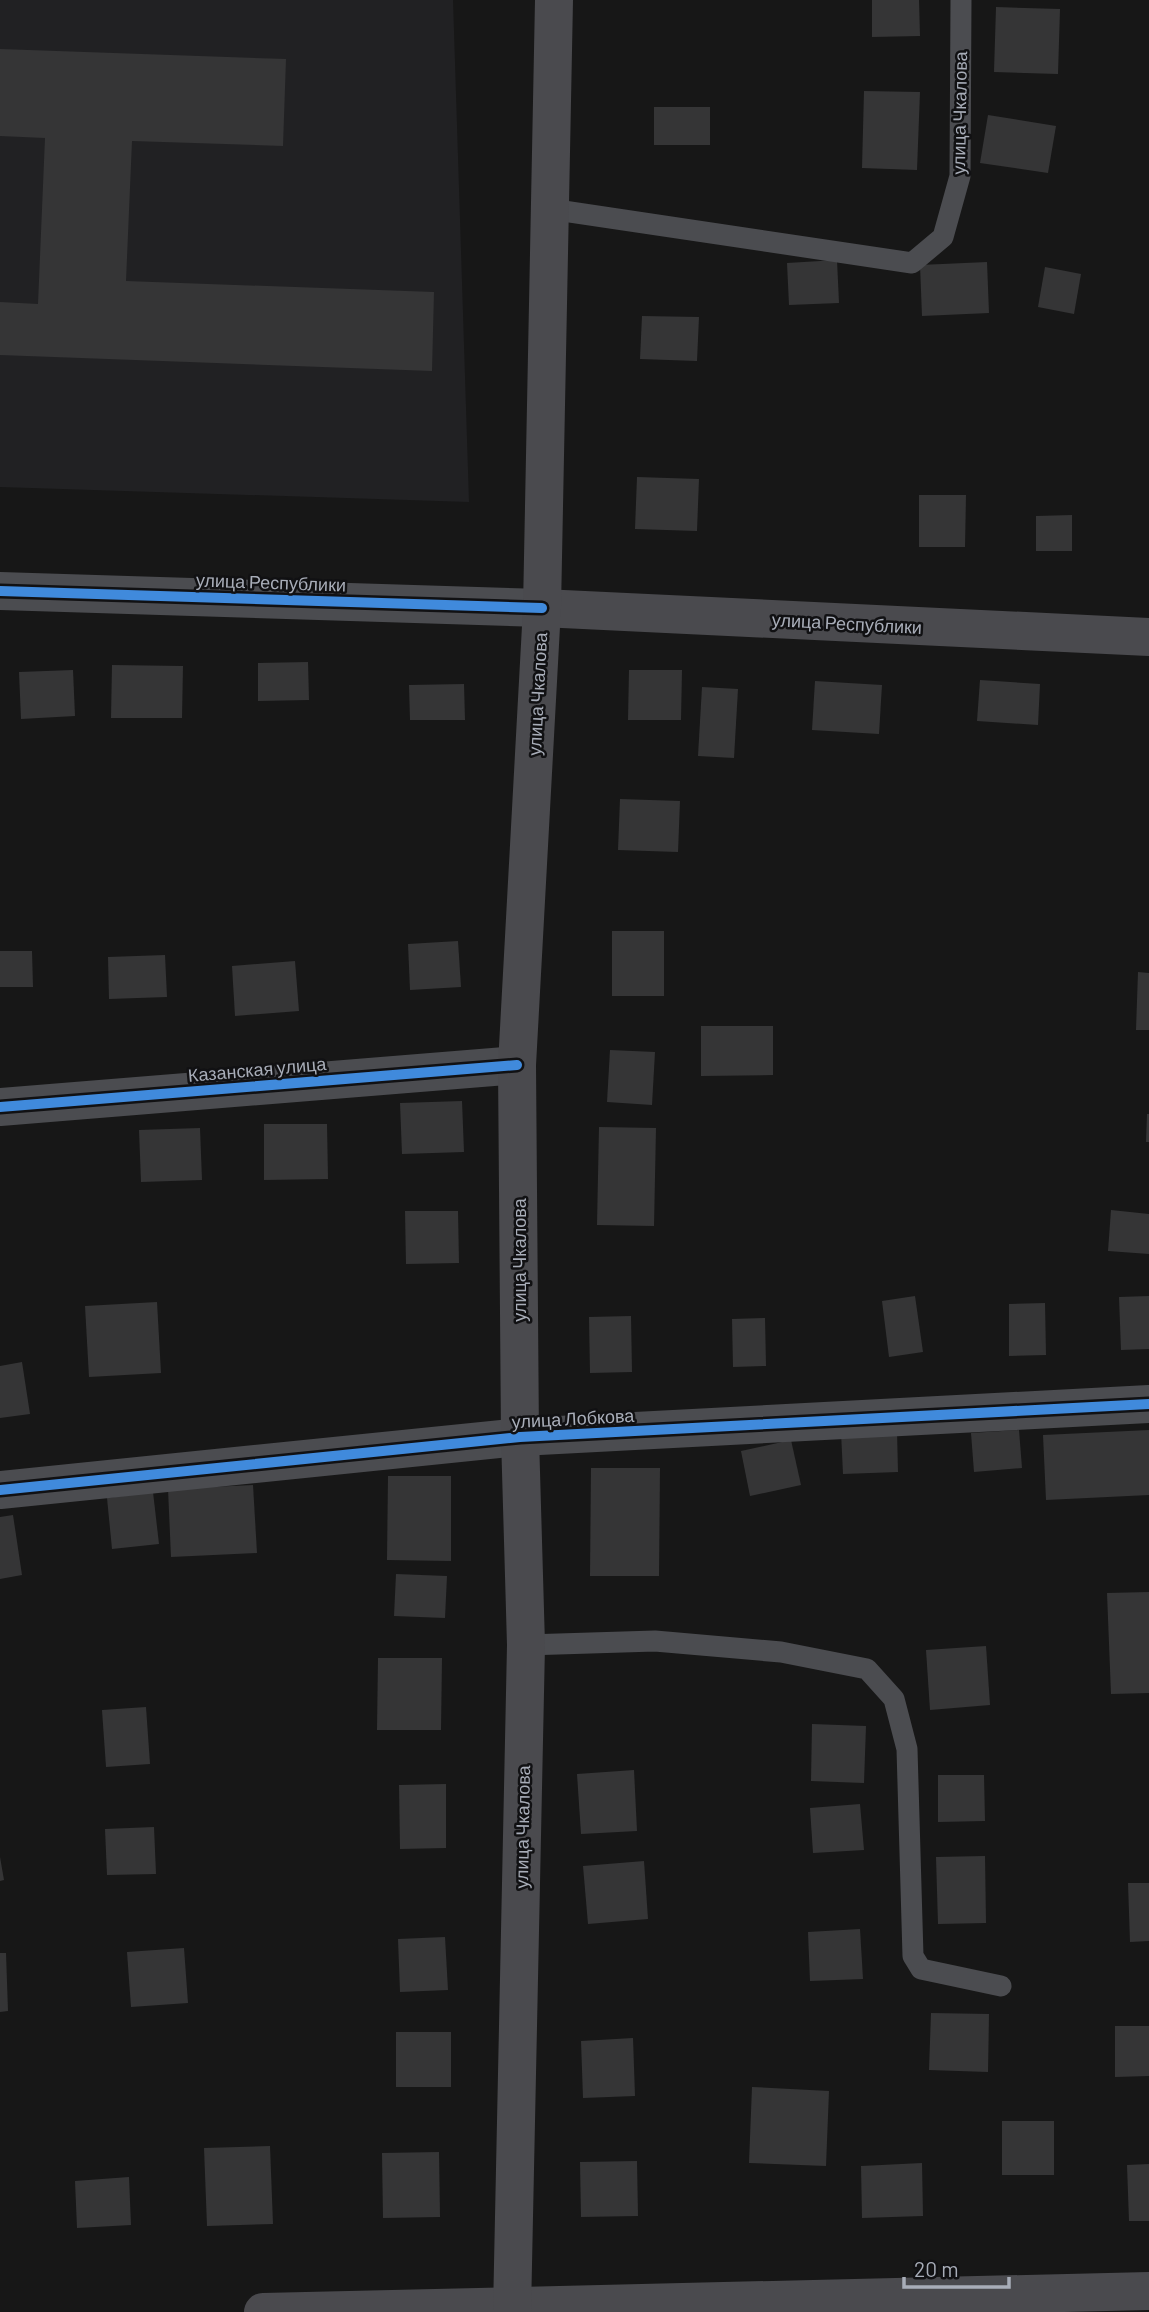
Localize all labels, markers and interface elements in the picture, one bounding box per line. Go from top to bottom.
street label: улица Чкалова [947,50,971,175]
street label: улица Республики [196,568,346,596]
street label: улица Республики [771,608,923,638]
street label: улица Чкалова [523,631,551,756]
street label: Казанская улица [187,1052,328,1086]
street label: улица Чкалова [508,1197,530,1322]
street label: улица Лобкова [511,1404,636,1432]
street label: улица Чкалова [510,1764,534,1889]
scale bar [904,2246,1009,2290]
text: 20 m [914,2256,959,2281]

